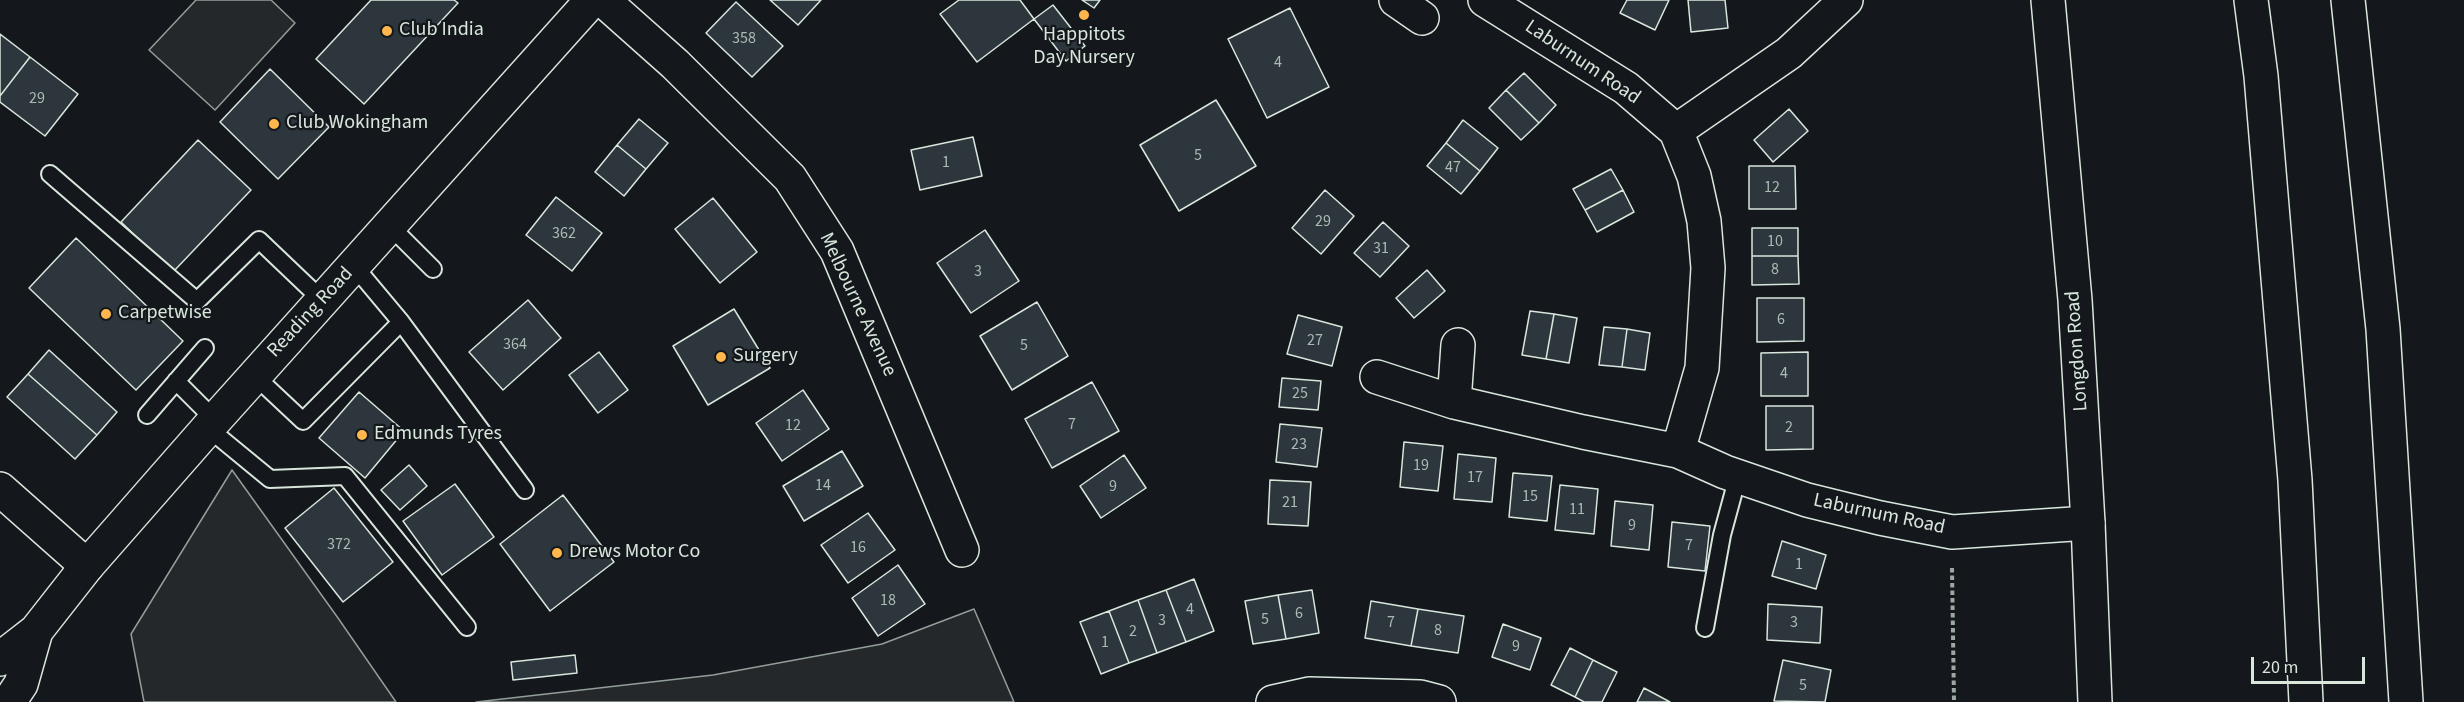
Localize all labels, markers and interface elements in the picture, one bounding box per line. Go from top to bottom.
marker: Happitots Day Nursery [1077,8,1091,22]
street label: Laburnum Road [1520,16,1644,110]
place label: Club India [399,19,484,43]
marker: Club India [380,24,394,38]
place label: Happitots Day Nursery [1033,24,1135,71]
house number: 358 [732,29,756,49]
house number: 4 [1274,53,1282,73]
house number: 29 [29,89,45,109]
place label: Club Wokingham [286,112,428,136]
marker: Club Wokingham [267,117,281,131]
house number: 5 [1194,146,1202,166]
house number: 1 [942,153,950,173]
house number: 47 [1445,158,1461,178]
house number: 12 [1764,178,1780,198]
house number: 29 [1315,212,1331,232]
house number: 362 [552,224,576,244]
street label: Melbourne Avenue [813,229,901,381]
house number: 10 [1767,232,1783,252]
house number: 31 [1373,239,1389,259]
house number: 8 [1771,260,1779,280]
house number: 3 [974,262,982,282]
street label: Reading Road [263,263,359,363]
street label: Longdon Road [2062,290,2094,412]
place label: Carpetwise [118,302,212,326]
marker: Carpetwise [99,307,113,321]
house number: 6 [1777,310,1785,330]
house number: 27 [1307,331,1323,351]
house number: 364 [503,335,527,355]
house number: 5 [1020,336,1028,356]
place label: Surgery [733,345,798,369]
marker: Surgery [714,350,728,364]
house number: 4 [1780,364,1788,384]
house number: 25 [1292,384,1308,404]
house number: 7 [1068,415,1076,435]
house number: 12 [785,416,801,436]
house number: 2 [1785,418,1793,438]
place label: Edmunds Tyres [374,423,502,447]
marker: Edmunds Tyres [355,428,369,442]
house number: 23 [1291,435,1307,455]
house number: 19 [1413,456,1429,476]
house number: 17 [1467,468,1483,488]
house number: 14 [815,476,831,496]
house number: 9 [1109,477,1117,497]
house number: 15 [1522,487,1538,507]
street label: Laburnum Road [1811,489,1947,541]
house number: 21 [1282,493,1298,513]
house number: 11 [1569,500,1585,520]
house number: 9 [1628,516,1636,536]
house number: 372 [327,535,351,555]
house number: 7 [1685,536,1693,556]
house number: 16 [850,538,866,558]
place label: Drews Motor Co [569,541,700,565]
marker: Drews Motor Co [550,546,564,560]
house number: 1 [1795,555,1803,575]
house number: 18 [880,591,896,611]
house number: 4 [1186,600,1194,620]
house number: 6 [1295,604,1303,624]
house number: 5 [1261,610,1269,630]
house number: 3 [1158,611,1166,631]
house number: 7 [1387,613,1395,633]
house number: 3 [1790,613,1798,633]
house number: 8 [1434,621,1442,641]
house number: 2 [1129,622,1137,642]
house number: 1 [1101,633,1109,653]
house number: 9 [1512,637,1520,657]
scale bar [2254,645,2368,683]
text: 20 m [2262,655,2298,680]
house number: 5 [1799,676,1807,696]

